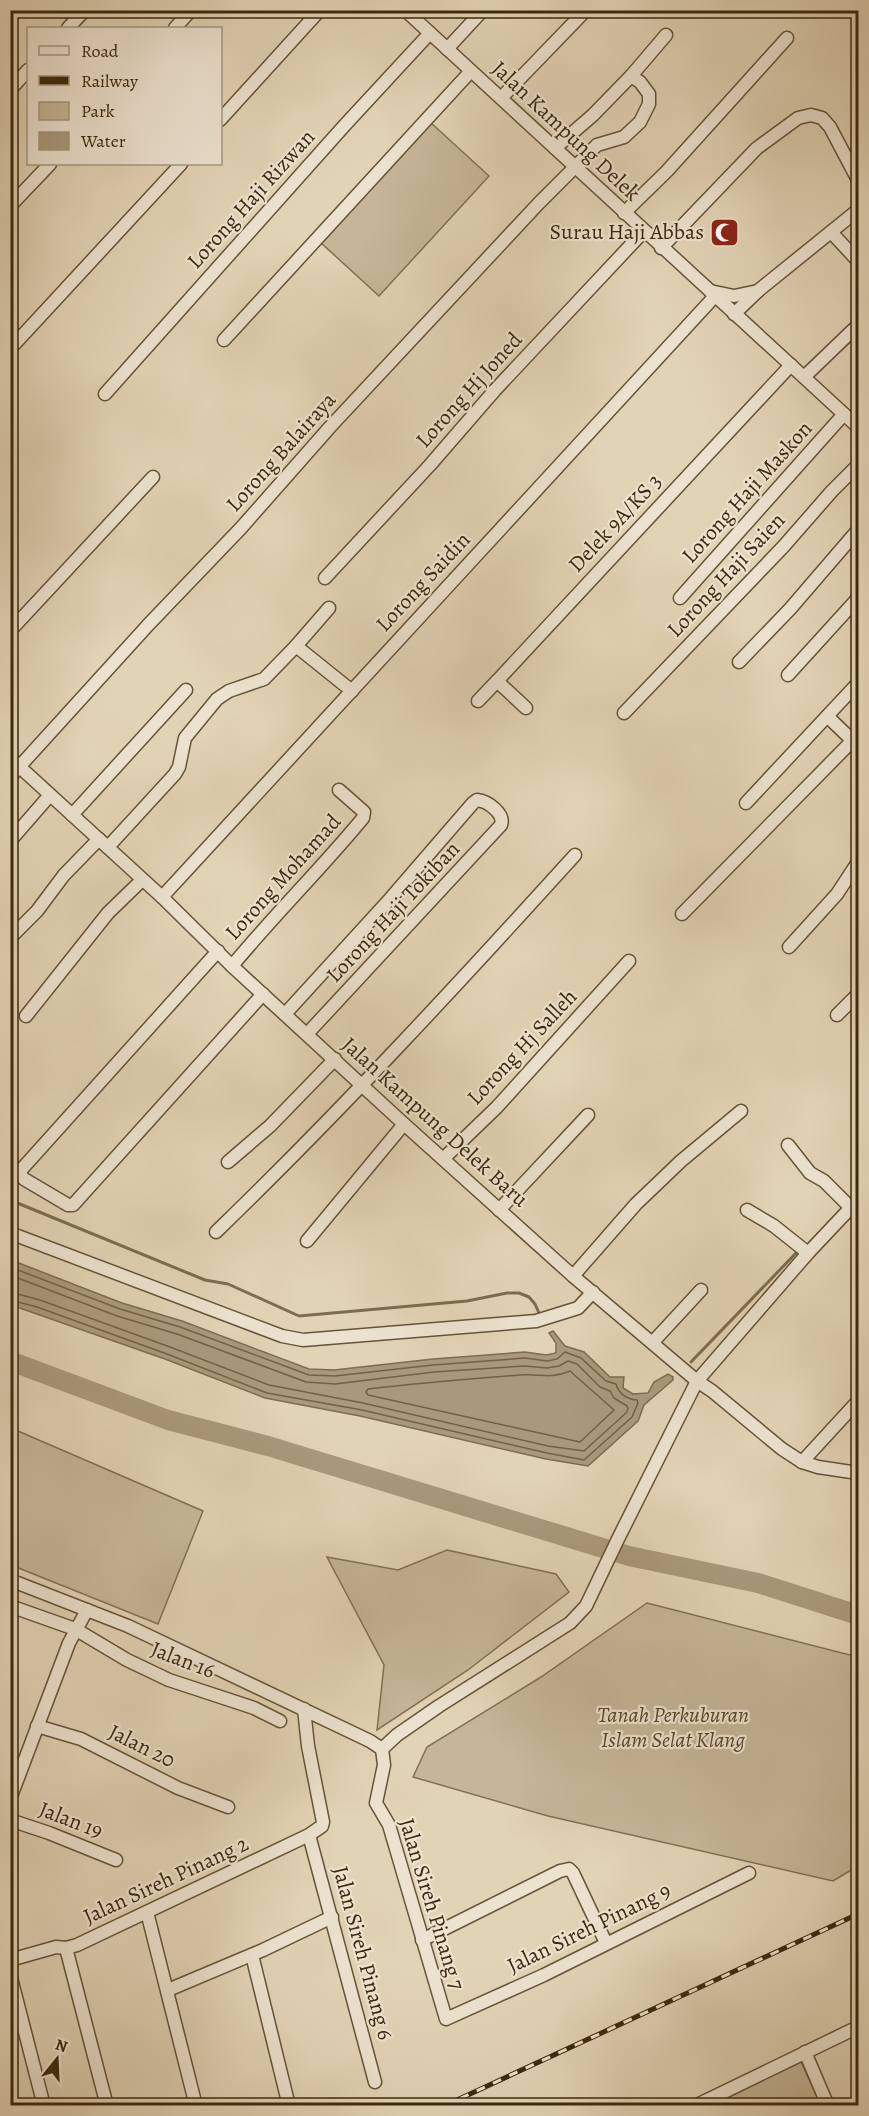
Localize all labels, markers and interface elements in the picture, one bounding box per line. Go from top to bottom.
legend [27,27,222,165]
text: Road [81,39,119,63]
street label: Jalan Kampung Delek [485,54,647,208]
text: Railway [81,69,139,93]
text: Park [81,99,115,123]
street label: Lorong Haji Rizwan [180,123,322,275]
text: Water [80,129,126,153]
mosque icon: Surau Haji Abbas [709,216,741,248]
place label: Surau Haji Abbas [549,217,704,247]
street label: Lorong Hj Joned [409,326,529,454]
street label: Lorong Balairaya [219,385,343,518]
street label: Lorong Haji Maskon [675,414,819,570]
street label: Delek 9A/KS 3 [561,467,669,579]
street label: Lorong Haji Saien [660,506,792,644]
street label: Lorong Saidin [369,526,477,638]
street label: Lorong Mohamad [218,807,348,947]
street label: Lorong Haji Tokiban [319,835,467,989]
street label: Lorong Hj Salleh [460,982,584,1112]
street label: Jalan Kampung Delek Baru [335,1030,535,1214]
street label: Jalan 16 [147,1634,219,1686]
park label: Tanah Perkuburan Islam Selat Klang [597,1700,749,1755]
street label: Jalan 20 [104,1717,180,1775]
street label: Jalan 19 [35,1794,107,1846]
street label: Jalan Sireh Pinang 7 [392,1815,473,1994]
street label: Jalan Sireh Pinang 2 [79,1829,253,1931]
street label: Jalan Sireh Pinang 6 [325,1863,401,2043]
street label: Jalan Sireh Pinang 9 [502,1875,676,1981]
north arrow [27,2029,87,2089]
text: N [52,2033,71,2058]

